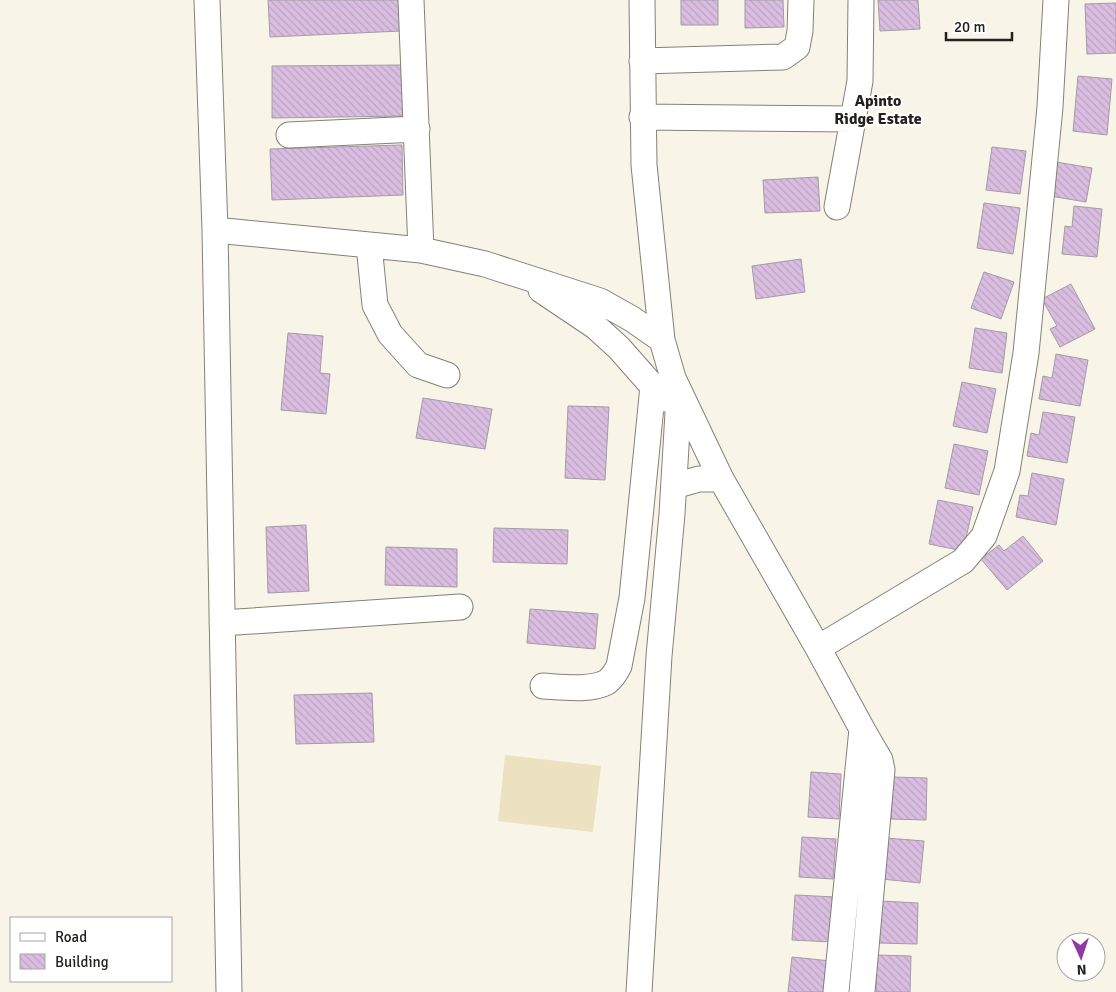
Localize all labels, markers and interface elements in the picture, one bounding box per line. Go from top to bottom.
scale bar [946,10,1012,42]
text: 20 m [954,18,985,36]
district label: Apinto Ridge Estate [834,91,922,129]
legend [10,917,172,982]
text: Road [55,928,87,946]
north arrow [1056,932,1106,982]
text: Building [55,953,109,971]
text: N [1076,961,1087,978]

